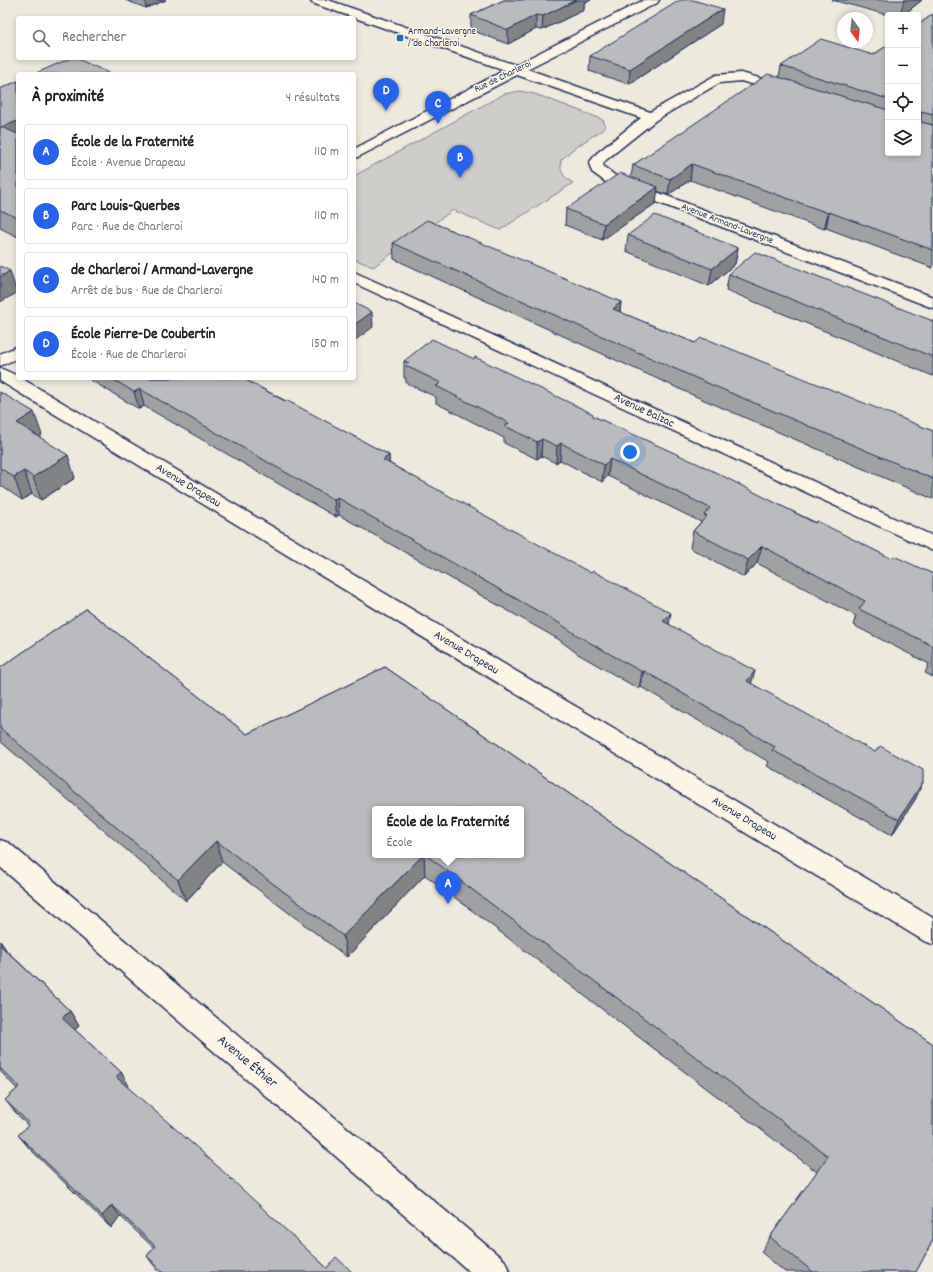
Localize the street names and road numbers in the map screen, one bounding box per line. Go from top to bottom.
street label: Rue de Charleroi [472,57,534,97]
street label: Avenue Armand-Lavergne [679,200,776,248]
street label: Avenue Balzac [611,390,677,432]
street label: Avenue Drapeau [152,460,224,512]
street label: Avenue Drapeau [430,627,502,679]
street label: Avenue Drapeau [708,793,780,845]
street label: Avenue Éthier [212,1031,282,1094]

